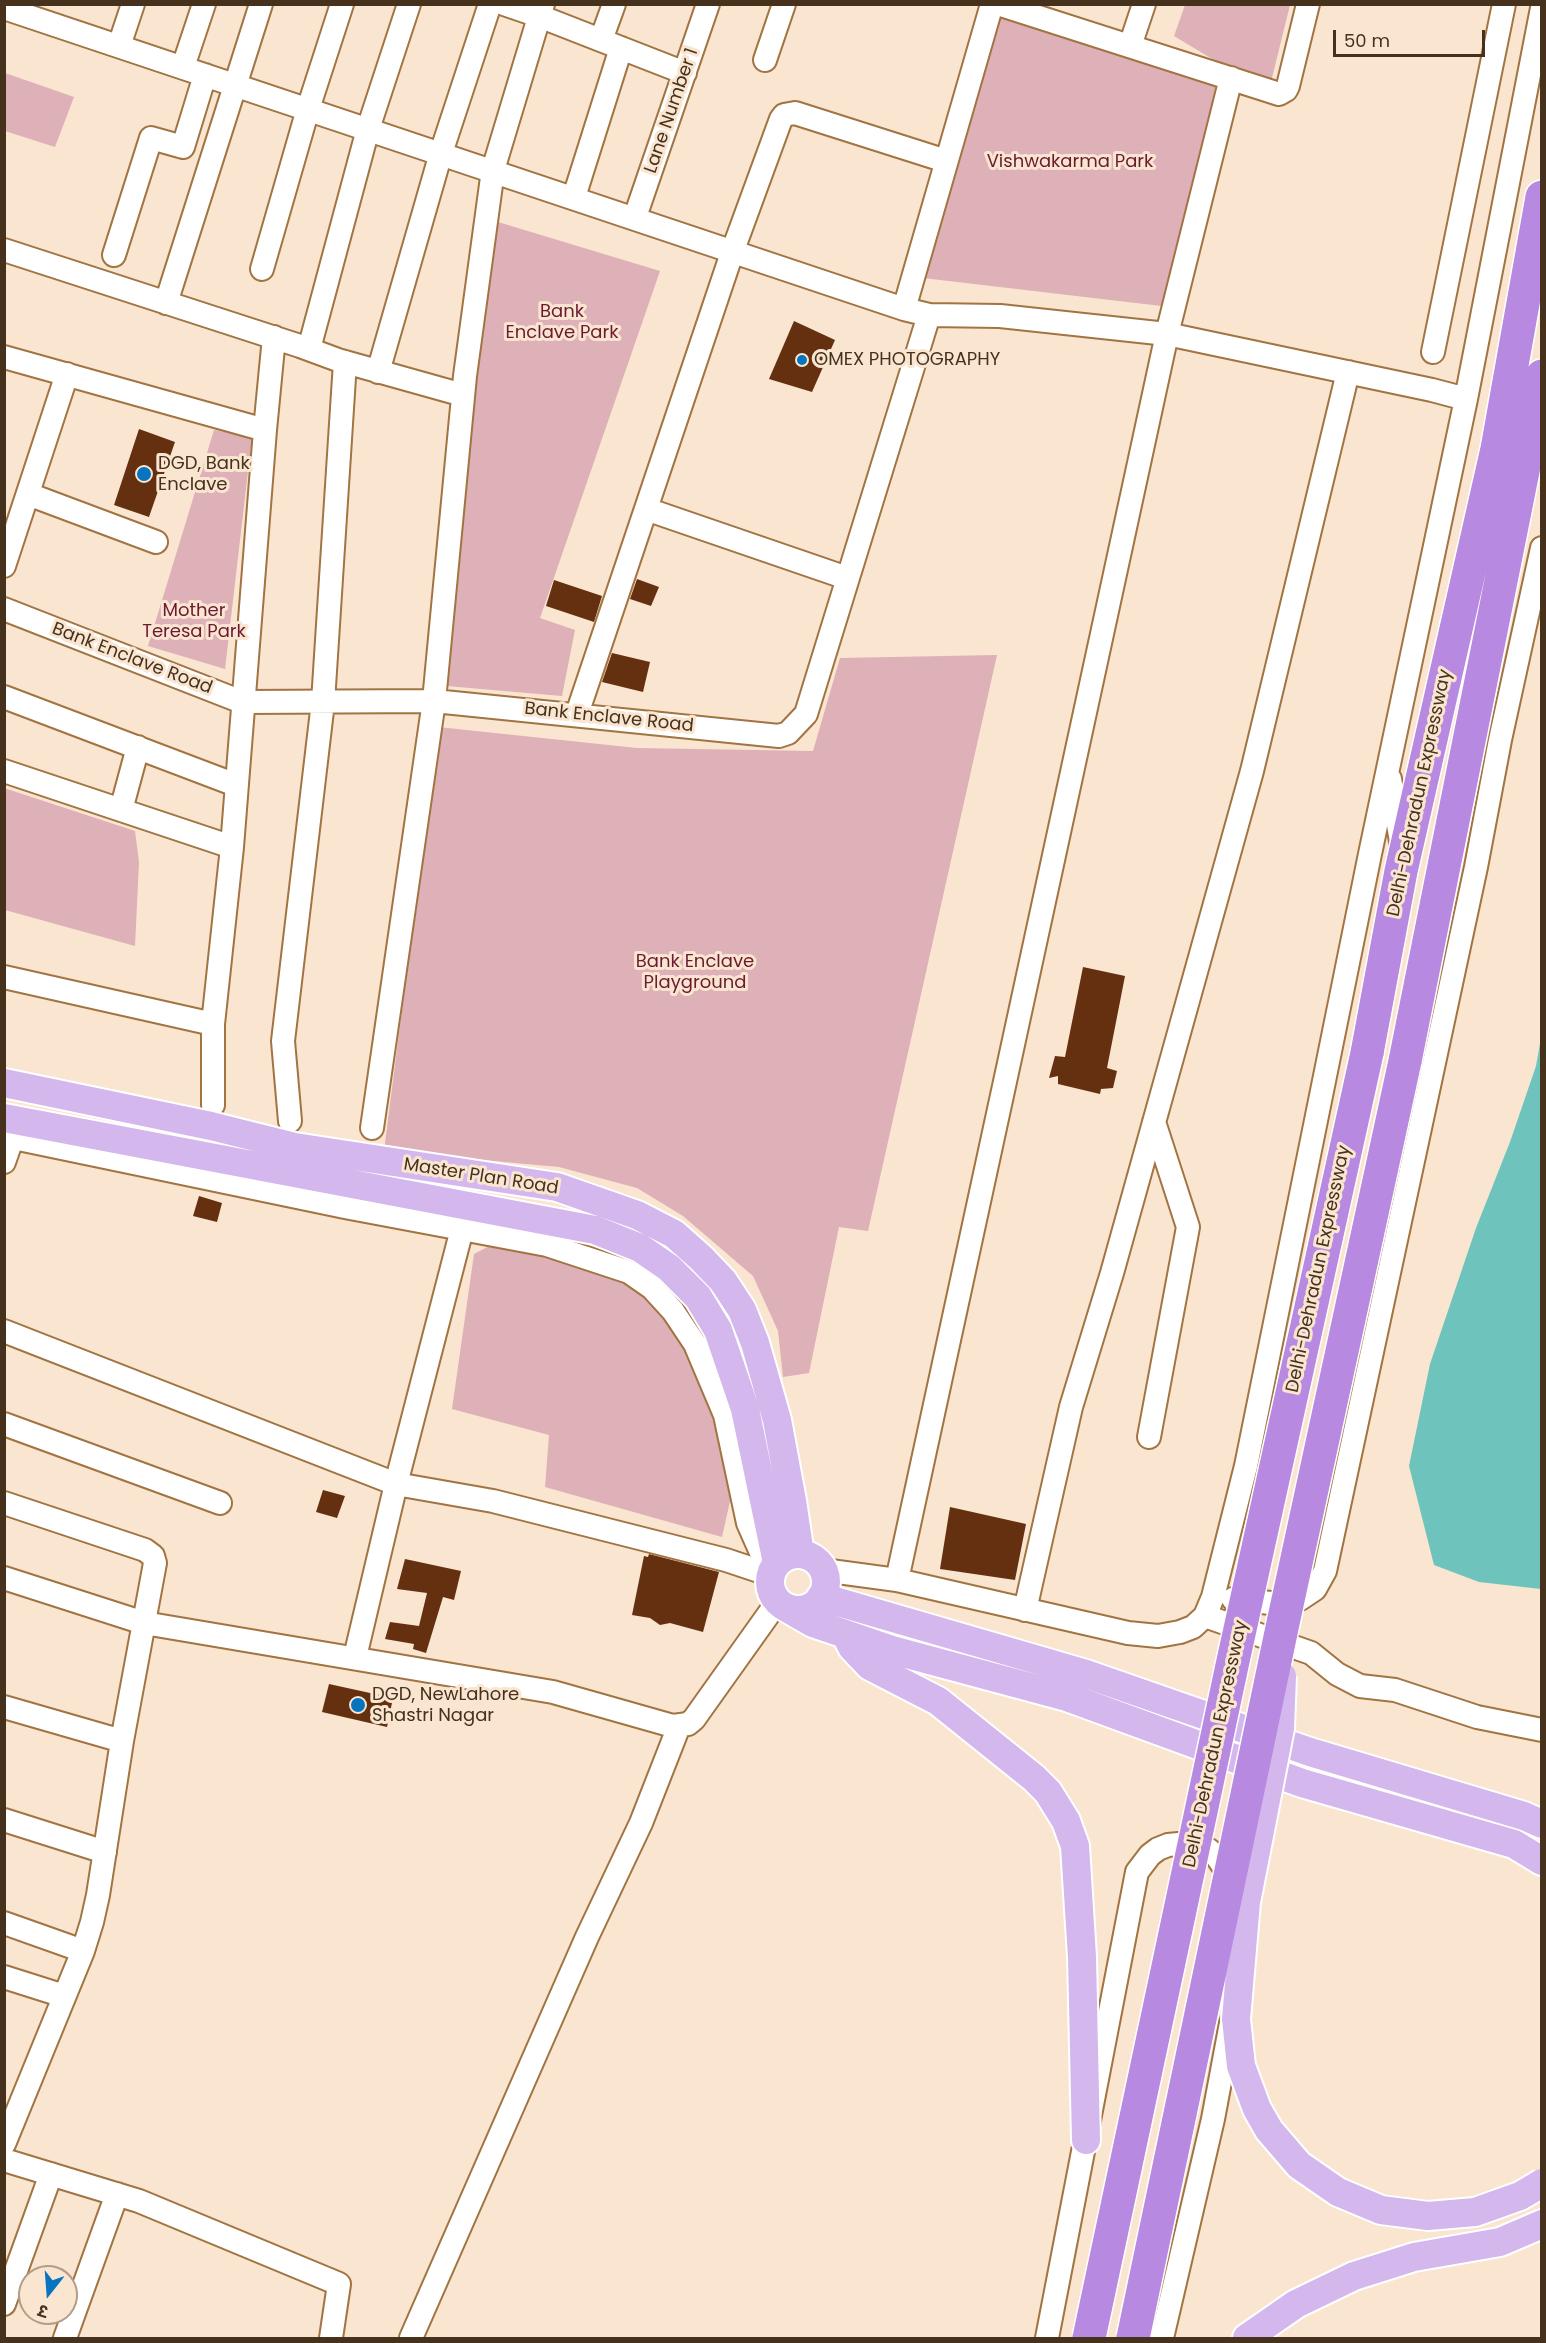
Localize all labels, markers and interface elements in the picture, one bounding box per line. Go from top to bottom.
scale bar [1336,18,1488,56]
text: 50 m [1344,28,1390,53]
street label: Lane Number 1 [641,46,703,176]
park label: Vishwakarma Park [987,151,1153,173]
park label: Bank Enclave Park [506,301,618,344]
place label: OMEX PHOTOGRAPHY [814,349,1000,371]
marker: OMEX PHOTOGRAPHY [795,353,809,367]
place label: DGD, Bank Enclave [158,453,250,496]
marker: DGD, Bank Enclave [135,465,153,483]
park label: Mother Teresa Park [142,600,246,642]
street label: Bank Enclave Road [49,618,215,700]
street label: Delhi-Dehradun Expressway [1383,667,1457,919]
street label: Bank Enclave Road [523,698,695,738]
park label: Bank Enclave Playground [636,951,754,994]
street label: Delhi-Dehradun Expressway [1282,1143,1356,1395]
street label: Master Plan Road [402,1154,560,1200]
street label: Delhi-Dehradun Expressway [1179,1618,1253,1870]
place label: DGD, NewLahore Shastri Nagar [372,1684,519,1726]
marker: DGD, NewLahore Shastri Nagar [349,1696,367,1714]
north arrow [18,2265,78,2325]
text: उ [35,2298,51,2323]

